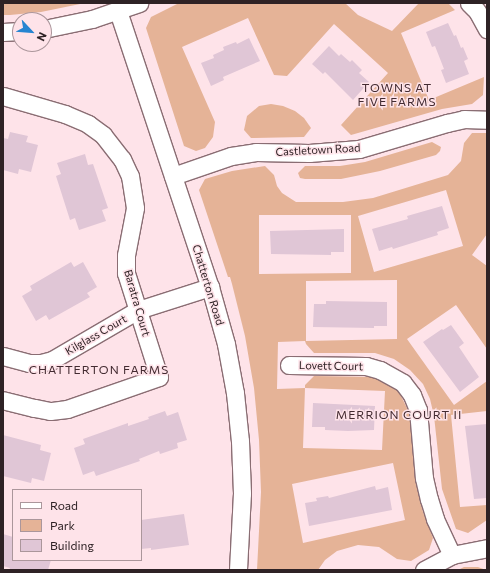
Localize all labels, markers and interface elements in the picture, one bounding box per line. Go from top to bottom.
north arrow [12,12,52,52]
text: N [35,30,50,44]
district label: TOWNS AT FIVE FARMS [357,81,437,109]
street label: Castletown Road [275,141,361,159]
street label: Chatterton Road [189,243,227,327]
street label: Baratra Court [121,268,153,338]
street label: Kilglass Court [63,312,129,358]
street label: Lovett Court [299,359,363,373]
district label: CHATTERTON FARMS [29,363,169,377]
district label: MERRION COURT II [336,408,462,422]
legend [12,489,142,561]
text: Road [50,498,78,512]
text: Park [50,518,75,532]
text: Building [50,538,94,552]

